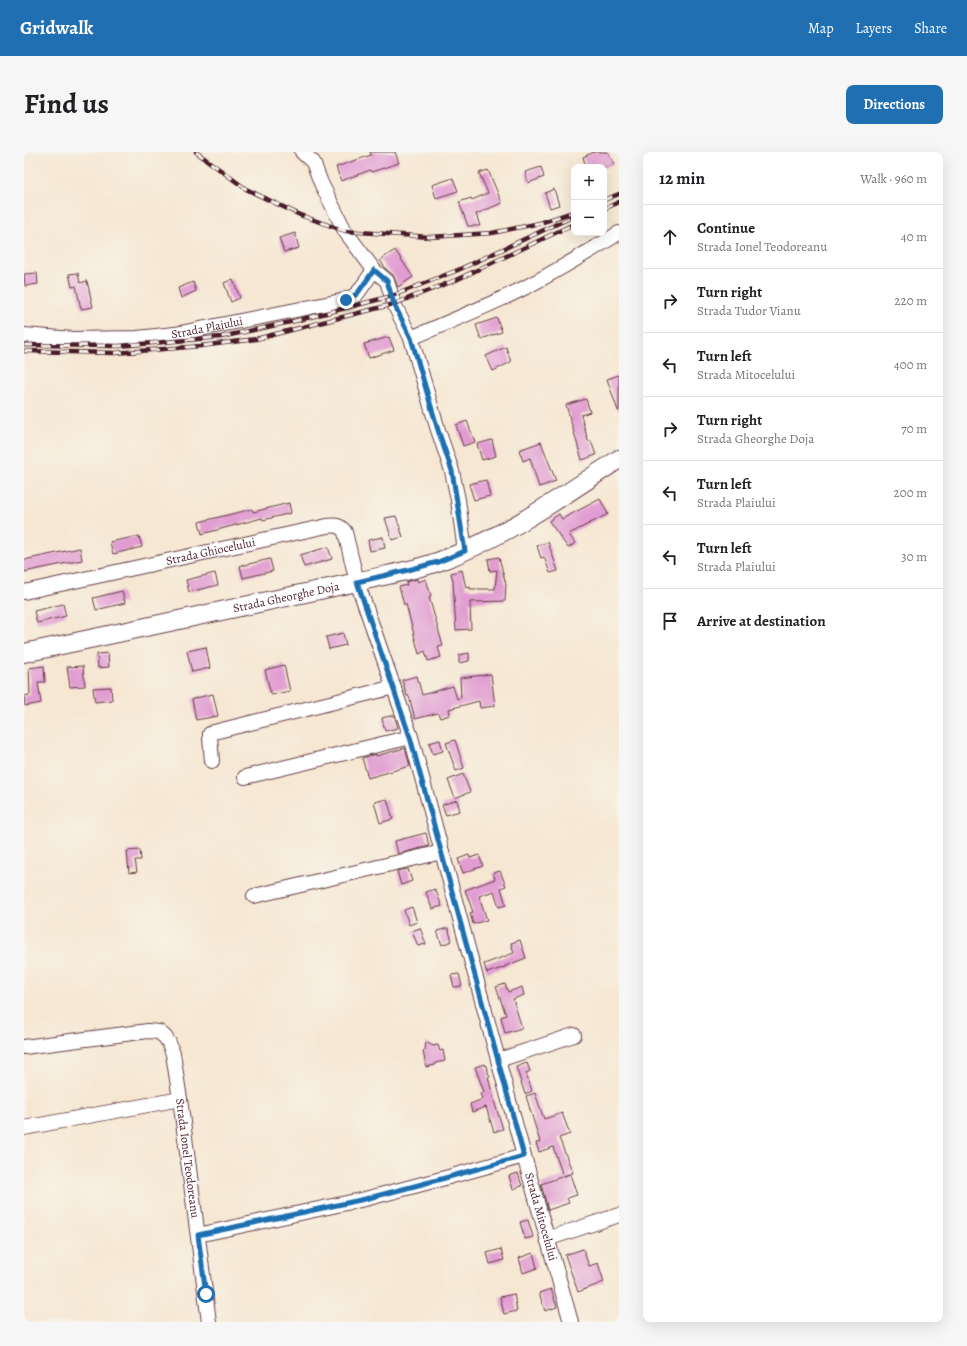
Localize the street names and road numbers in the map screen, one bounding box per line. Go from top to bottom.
street label: Strada Plaiului [170,313,244,342]
street label: Strada Ghiocelului [164,534,257,569]
street label: Strada Gheorghe Doja [231,578,341,616]
street label: Strada Ionel Teodoreanu [172,1097,203,1219]
street label: Strada Mitocelului [521,1171,561,1263]

